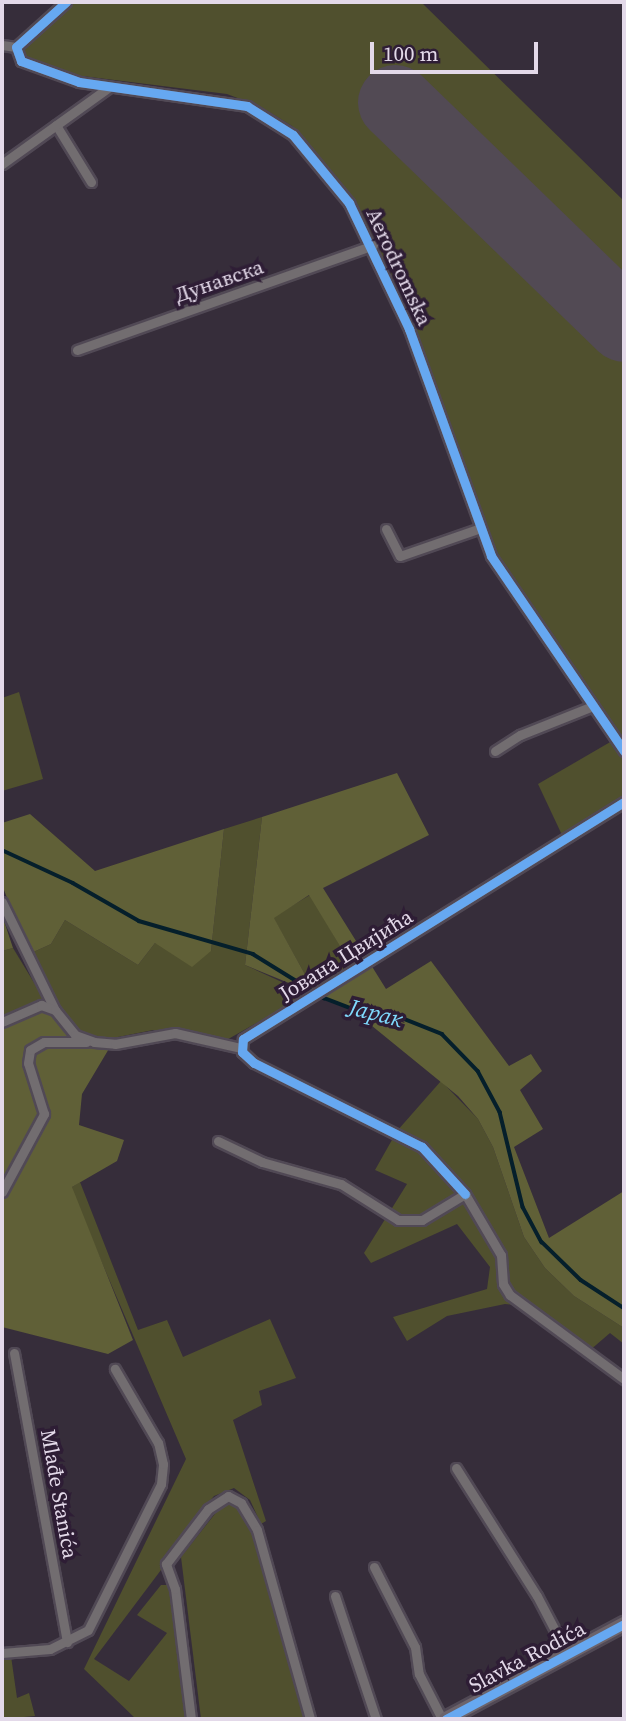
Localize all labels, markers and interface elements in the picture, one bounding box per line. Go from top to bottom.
scale bar [374,28,542,72]
text: 100 m [383,39,438,68]
street label: Aerodromska [361,204,437,330]
street label: Дунавска [171,254,267,308]
street label: Јована Цвијића [275,904,417,1006]
water label: Јарак [346,993,406,1033]
street label: Mlađe Stanića [35,1427,83,1561]
street label: Slavka Rodića [464,1616,590,1698]

